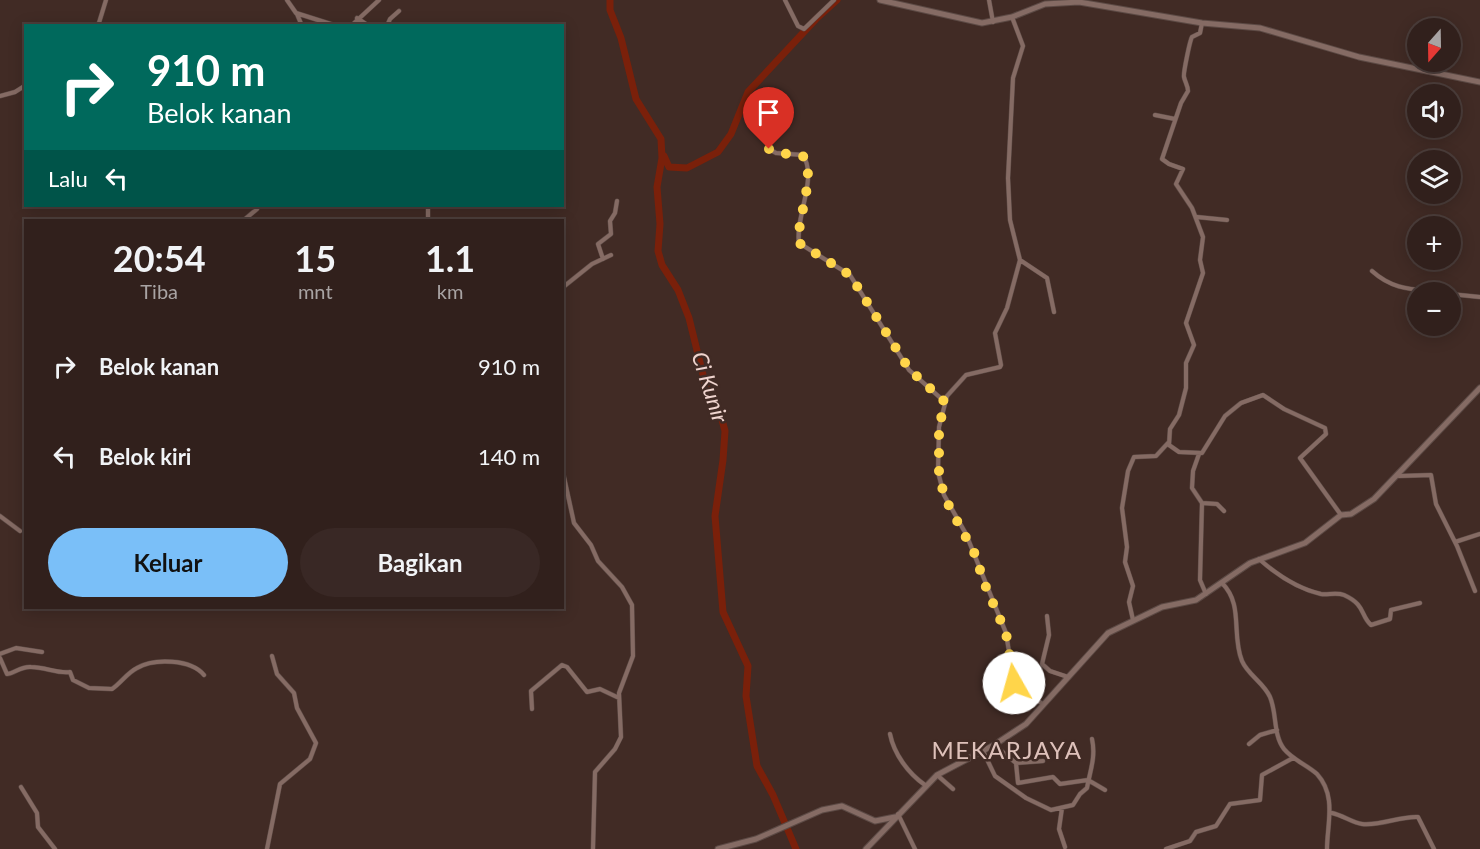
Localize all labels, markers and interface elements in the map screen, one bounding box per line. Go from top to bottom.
north arrow [1407,18,1461,72]
map controls [1407,18,1461,336]
text: 910 m [147,45,265,95]
icon: right [48,48,126,126]
button: sound [1407,84,1461,138]
pin [743,87,794,149]
text: Belok kanan [147,96,292,129]
icon: arrive [752,96,785,129]
button: layers [1407,150,1461,204]
icon: left [100,162,133,195]
text: Lalu [48,165,88,192]
button: + [1407,216,1461,270]
text: 20:54 [113,236,206,280]
text: 15 [294,236,336,280]
text: 1.1 [425,236,475,280]
text: Tiba [140,279,178,303]
text: mnt [298,279,333,303]
text: km [437,279,463,303]
button: − [1407,282,1461,336]
water label: Ci Kunir [686,348,735,426]
icon: right [48,350,81,383]
text: Belok kanan [99,353,219,380]
text: 910 m [478,353,540,380]
icon: left [48,440,81,473]
text: Belok kiri [99,443,191,470]
text: 140 m [478,443,540,470]
button: Keluar [48,528,288,597]
button: Bagikan [300,528,540,597]
position arrow [982,651,1046,715]
district label: MEKARJAYA [932,735,1082,764]

